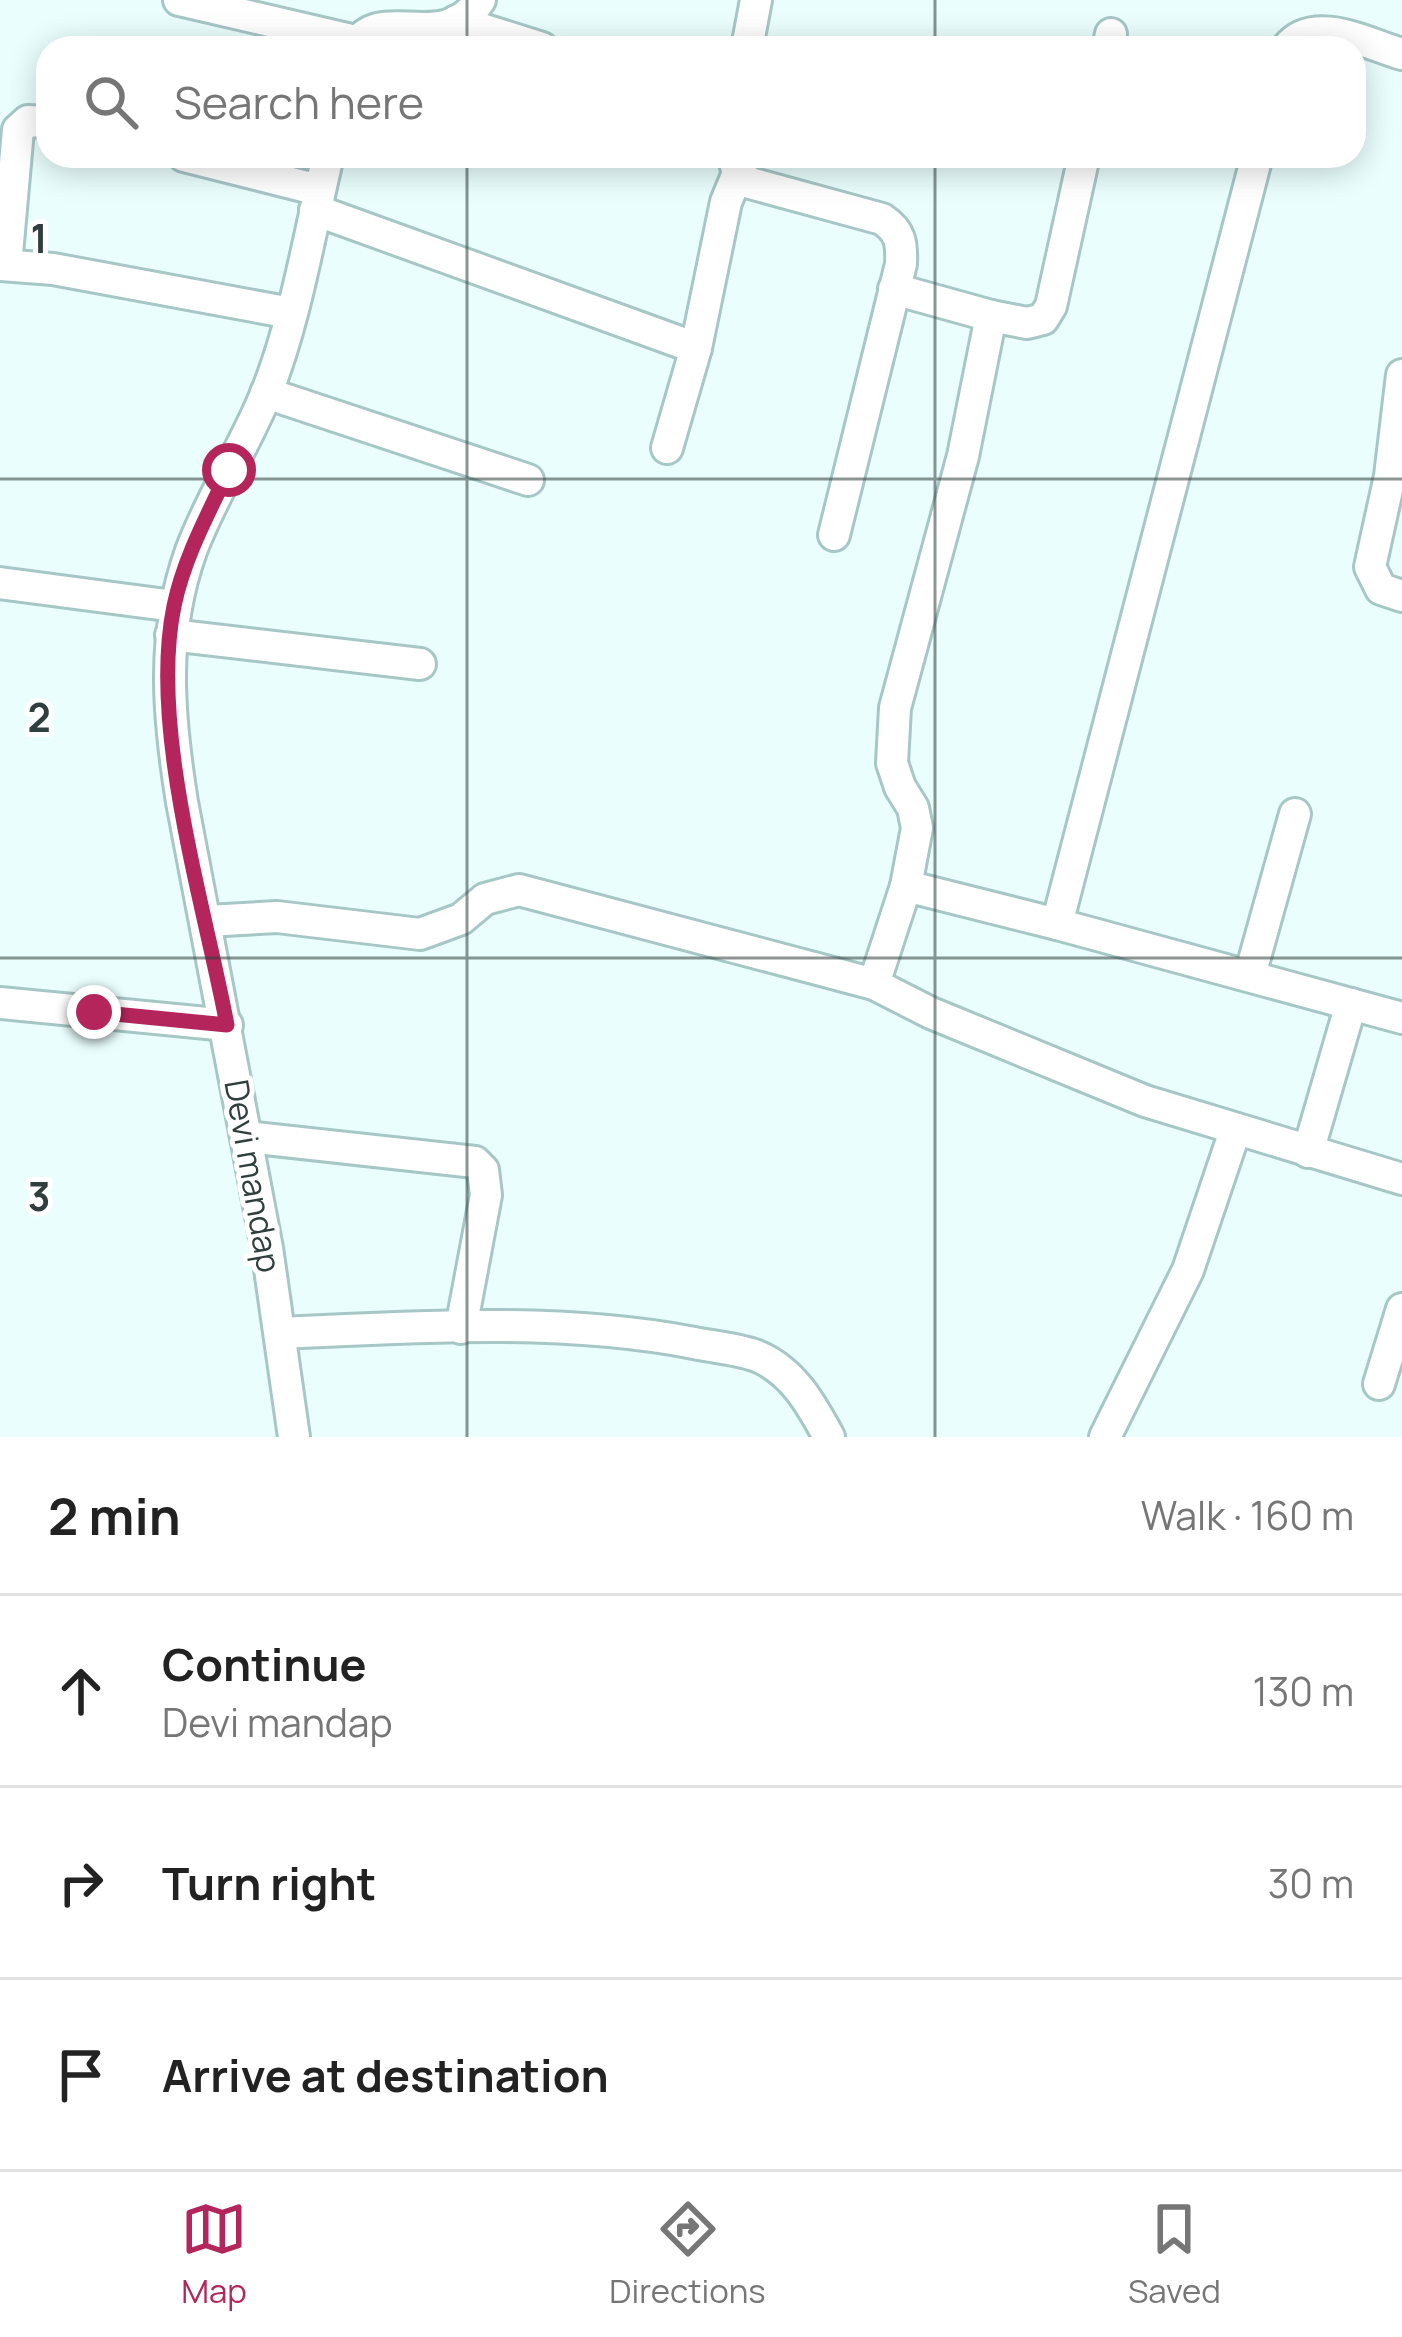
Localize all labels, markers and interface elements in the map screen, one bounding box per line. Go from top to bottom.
search box [36,36,1366,168]
icon: search [78,69,144,135]
text: Search here [174,71,424,133]
text: 1 [30,211,48,265]
route start [202,443,256,497]
text: 2 [27,690,51,744]
route end [67,985,121,1039]
street label: Devi mandap [214,1076,293,1276]
text: 3 [28,1169,50,1223]
text: 2 min [48,1481,181,1550]
text: Walk · 160 m [1141,1488,1354,1542]
text: Continue [162,1633,367,1695]
icon: ahead [48,1658,114,1724]
text: 130 m [1253,1664,1354,1718]
text: Devi mandap [162,1695,393,1749]
icon: right [48,1850,114,1916]
text: Turn right [162,1852,376,1914]
text: 30 m [1268,1856,1354,1910]
icon: arrive [48,2042,114,2108]
text: Arrive at destination [162,2044,609,2106]
tab: Map [181,2196,247,2313]
tab: Directions [609,2196,766,2313]
tab: Saved [1128,2196,1221,2313]

